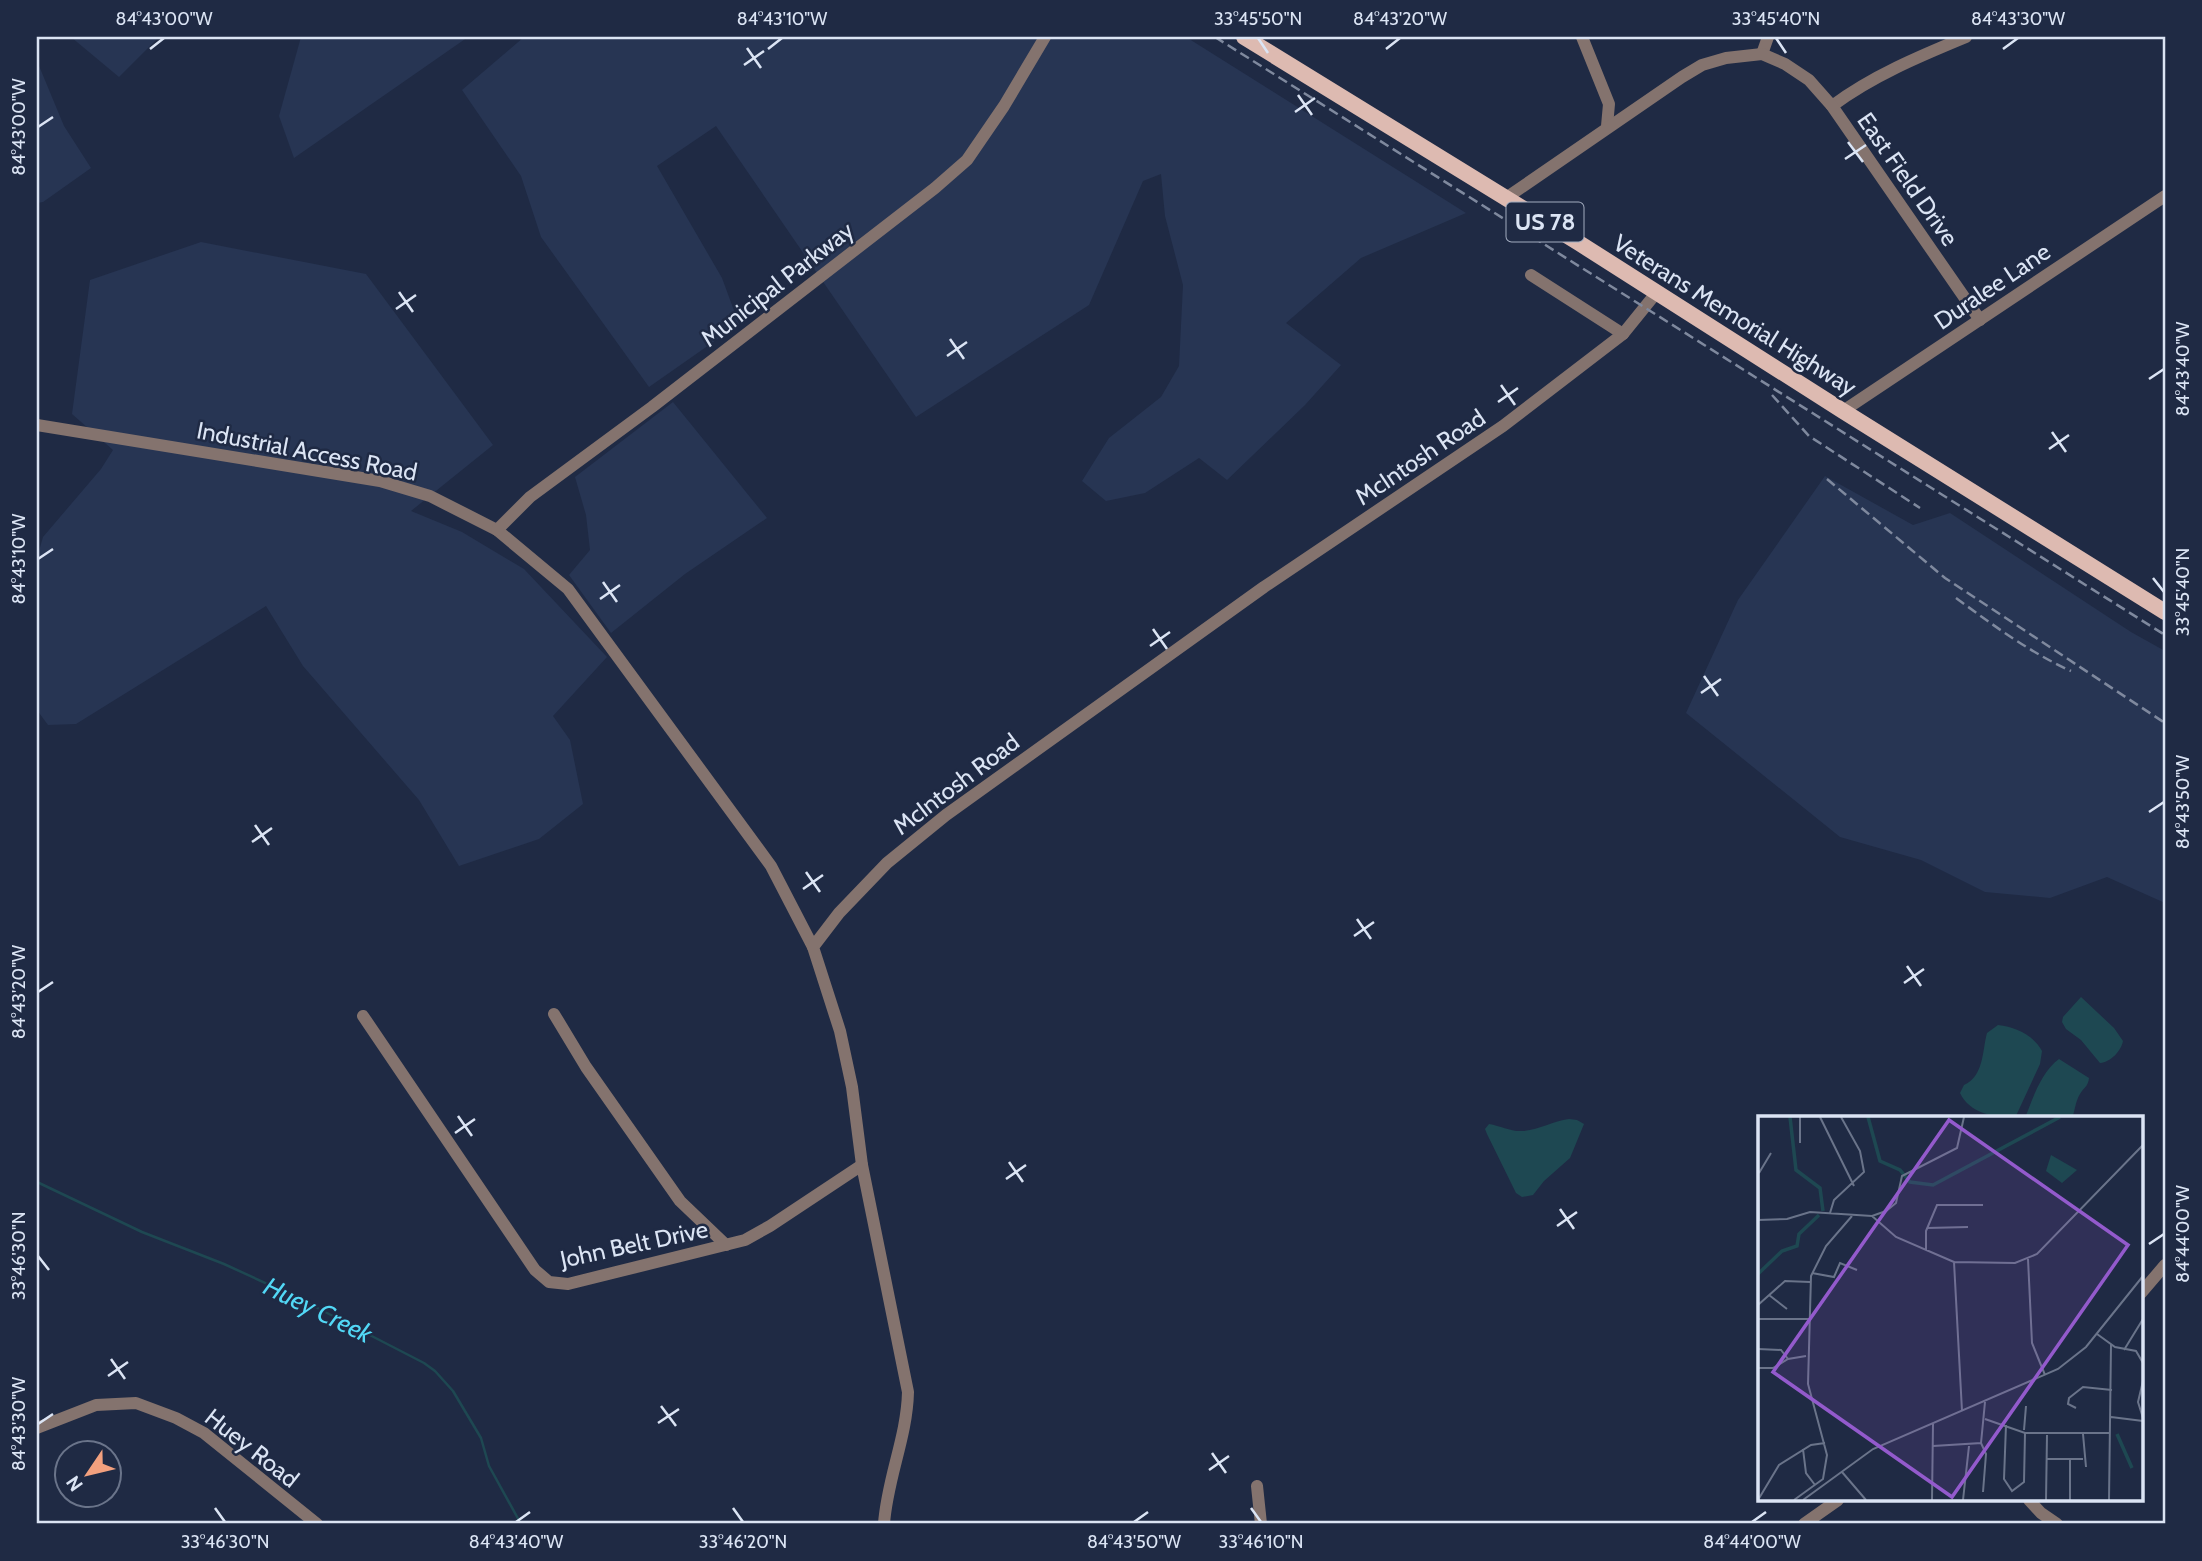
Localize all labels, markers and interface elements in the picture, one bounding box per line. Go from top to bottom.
text: 84°43'00"W [115,8,213,30]
text: 84°43'10"W [737,8,827,30]
text: 33°45'50"N [1214,8,1302,30]
text: 84°43'20"W [1353,8,1447,30]
text: 33°45'40"N [1732,8,1820,30]
text: 84°43'30"W [1971,8,2065,30]
text: 84°43'00"W [8,78,30,176]
street label: East Field Drive [1851,107,1965,251]
road number: US 78 [1506,202,1584,242]
street label: Municipal Parkway [695,215,859,353]
street label: Veterans Memorial Highway [1608,228,1862,402]
street label: Duralee Lane [1929,237,2055,335]
text: 84°43'40"W [2172,322,2194,416]
street label: McIntosh Road [1349,403,1491,511]
street label: Industrial Access Road [194,415,420,487]
text: 84°43'10"W [8,514,30,604]
text: 33°45'40"N [2172,548,2194,636]
street label: McIntosh Road [887,727,1025,841]
text: 84°43'50"W [2172,755,2194,849]
text: 84°43'20"W [8,945,30,1039]
inset map [1758,1116,2142,1502]
text: 84°44'00"W [2172,1185,2194,1283]
text: 33°46'30"N [8,1212,30,1300]
street label: John Belt Drive [557,1214,711,1274]
water label: Huey Creek [258,1270,378,1350]
text: 84°43'30"W [8,1377,30,1471]
street label: Huey Road [199,1402,305,1494]
north arrow [52,1438,122,1508]
text: N [61,1471,88,1496]
text: 33°46'30"N [181,1531,269,1553]
text: 84°43'40"W [469,1531,563,1553]
text: 33°46'20"N [699,1531,787,1553]
text: 84°43'50"W [1087,1531,1181,1553]
text: 33°46'10"N [1219,1531,1303,1553]
text: 84°44'00"W [1703,1531,1801,1553]

